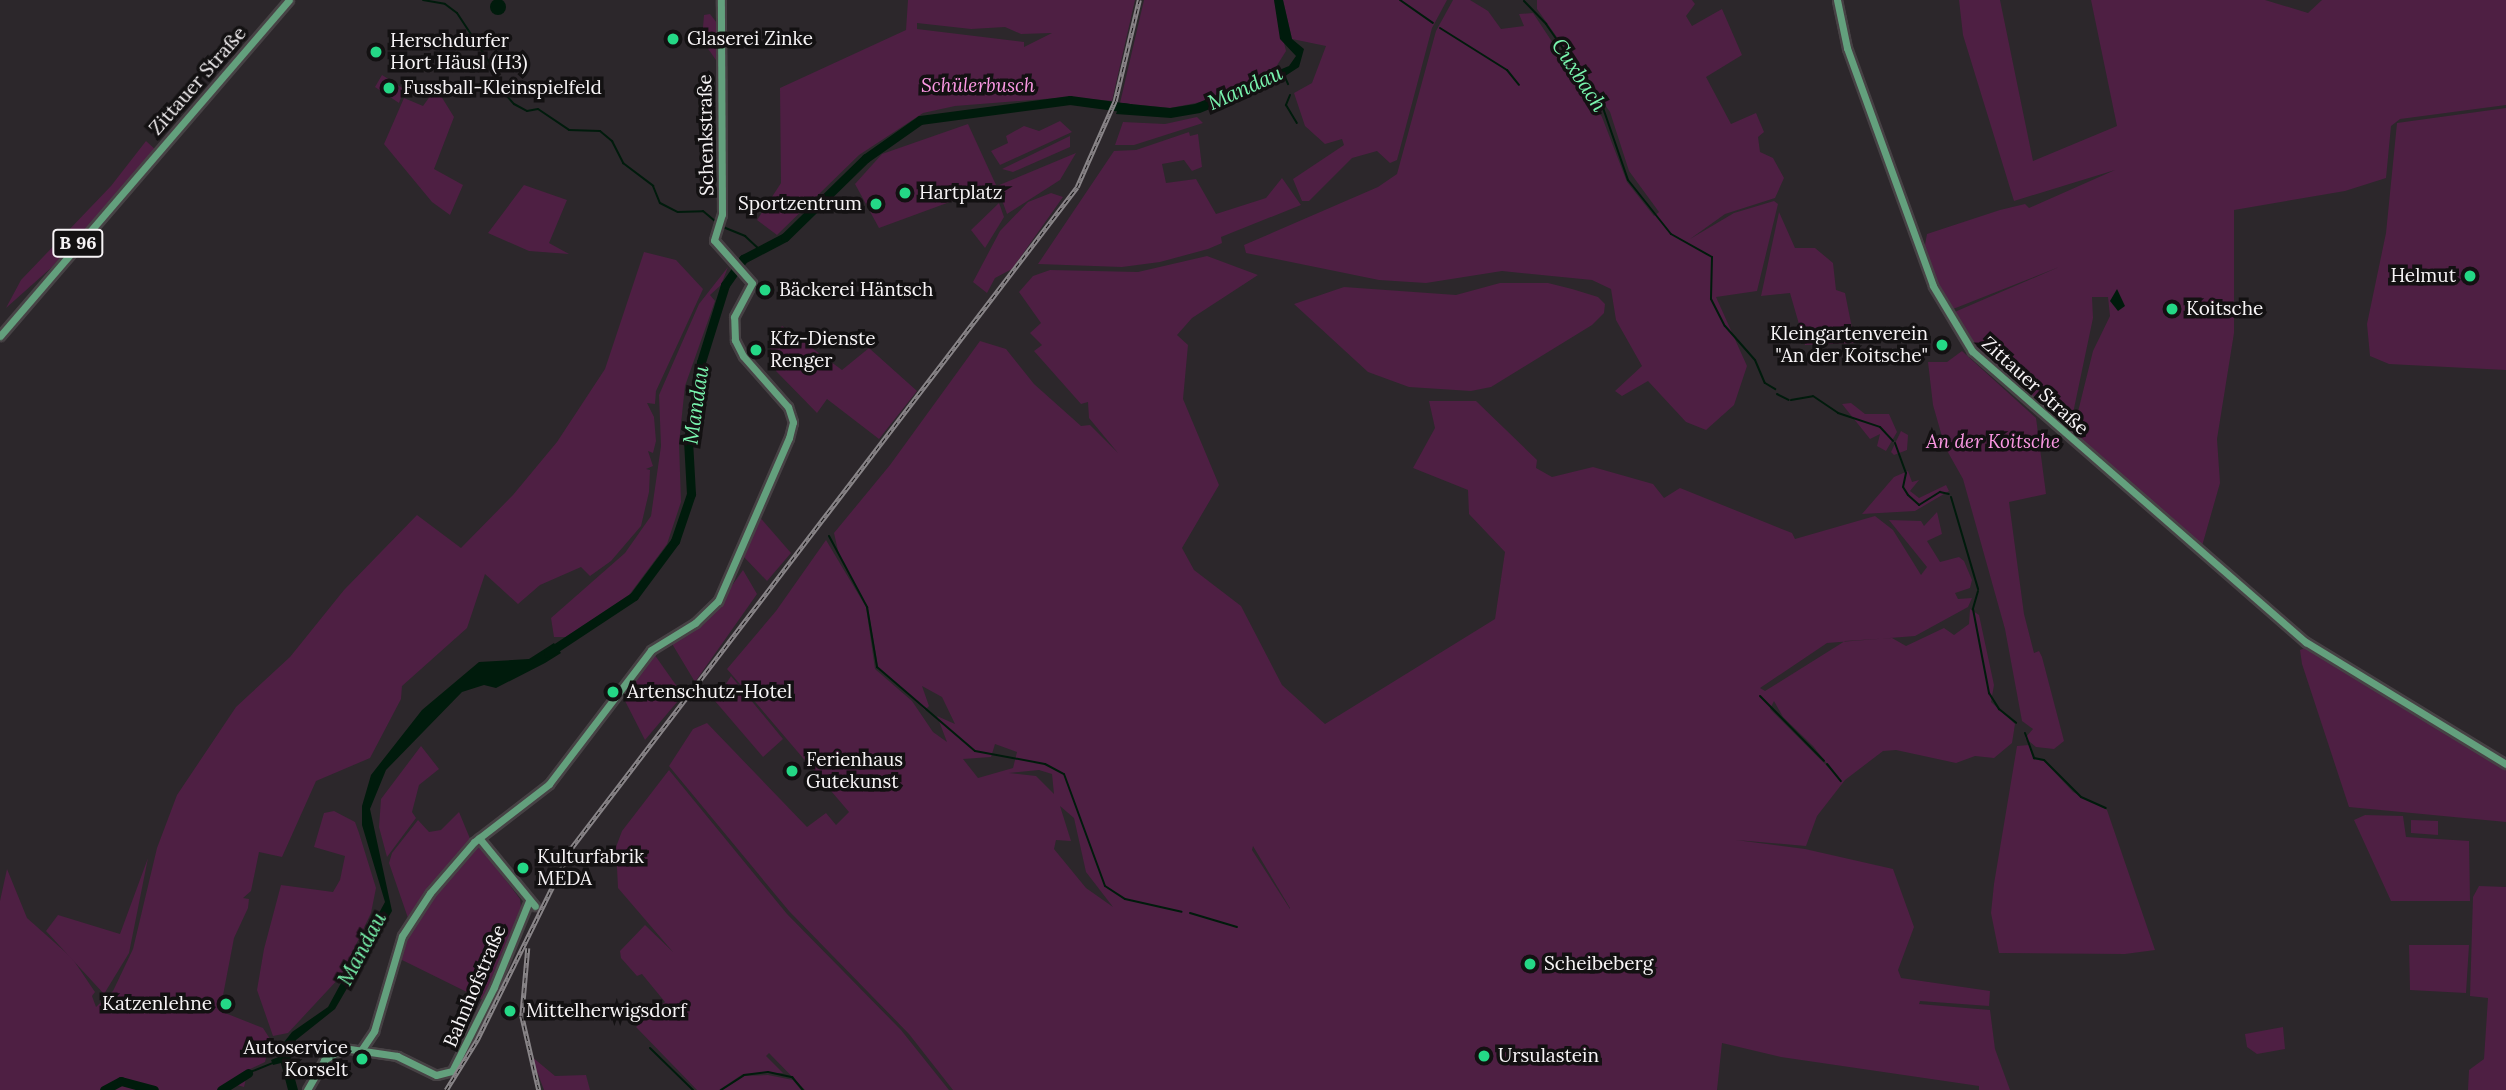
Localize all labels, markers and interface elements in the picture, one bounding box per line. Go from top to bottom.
street label: Zittauer Straße [145,22,251,140]
place label: Glaserei Zinke [687,28,813,50]
place label: Herschdurfer Hort Häusl (H3) [390,30,528,74]
marker: Glaserei Zinke [665,31,681,47]
water label: Cuxbach [1546,34,1612,116]
marker: Herschdurfer Hort Häusl (H3) [368,44,384,60]
water label: Mandau [1204,60,1286,116]
street label: Schenkstraße [694,74,718,196]
park label: Schülerbusch [921,75,1035,97]
place label: Fussball-Kleinspielfeld [403,77,602,99]
marker: Fussball-Kleinspielfeld [381,80,397,96]
place label: Hartplatz [919,182,1002,204]
marker: Hartplatz [897,185,913,201]
place label: Sportzentrum [738,193,862,215]
marker: Sportzentrum [868,196,884,212]
road number: B 96 [52,229,104,258]
place label: Helmut [2390,265,2456,287]
marker: Helmut [2462,268,2478,284]
place label: Bäckerei Häntsch [779,279,933,301]
marker: Bäckerei Häntsch [757,282,773,298]
place label: Koitsche [2186,298,2263,320]
marker: Koitsche [2164,301,2180,317]
place label: Kleingartenverein "An der Koitsche" [1770,323,1928,367]
place label: Kfz-Dienste Renger [770,328,876,372]
street label: Zittauer Straße [1977,332,2093,440]
marker: Kleingartenverein "An der Koitsche" [1934,337,1950,353]
marker: Kfz-Dienste Renger [748,342,764,358]
water label: Mandau [678,364,714,446]
park label: An der Koitsche [1926,431,2060,453]
place label: Artenschutz-Hotel [627,681,792,703]
marker: Artenschutz-Hotel [605,684,621,700]
place label: Ferienhaus Gutekunst [806,749,903,793]
marker: Ferienhaus Gutekunst [784,763,800,779]
place label: Kulturfabrik MEDA [537,846,644,890]
marker: Kulturfabrik MEDA [515,860,531,876]
water label: Mandau [332,908,392,990]
street label: Bahnhofstraße [439,921,511,1051]
place label: Scheibeberg [1544,953,1653,975]
marker: Scheibeberg [1522,956,1538,972]
place label: Katzenlehne [102,993,212,1015]
marker: Katzenlehne [218,996,234,1012]
place label: Mittelherwigsdorf [526,1000,686,1022]
marker: Mittelherwigsdorf [500,1001,520,1021]
place label: Autoservice Korselt [244,1037,348,1081]
place label: Ursulastein [1498,1045,1599,1067]
marker: Ursulastein [1476,1048,1492,1064]
marker: Autoservice Korselt [354,1051,370,1067]

